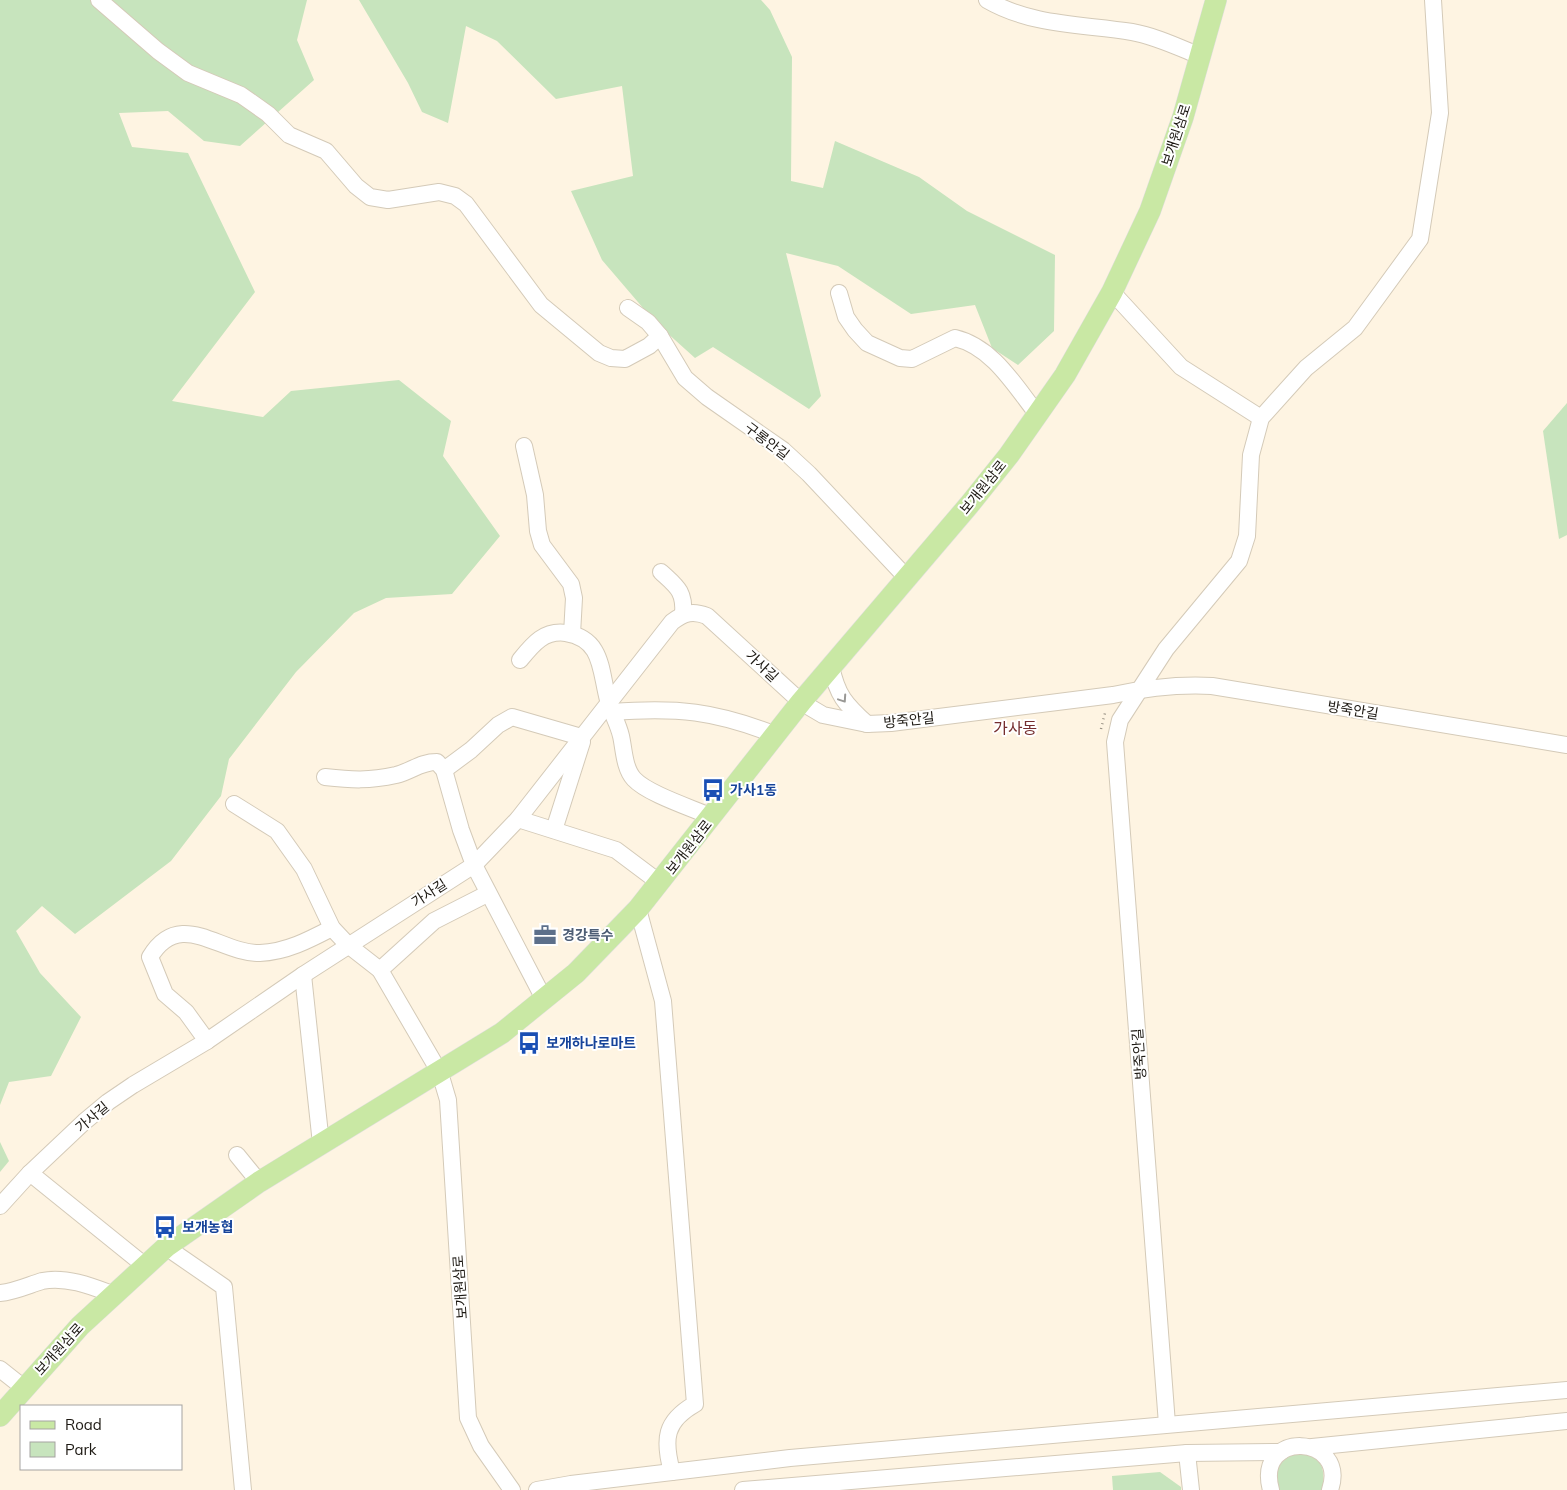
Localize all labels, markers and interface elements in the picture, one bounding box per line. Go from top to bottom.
street label: 보개원삼로 [1157,101,1195,168]
street label: 구롱안길 [741,418,793,464]
street label: 보개원삼로 [956,456,1010,518]
street label: 가사길 [742,646,782,686]
one-way arrow [836,693,846,702]
street label: 방죽안길 [1326,697,1380,723]
street label: 방죽안길 [882,708,936,732]
district label: 가사동 [993,718,1037,738]
bus stop icon: 가사1동 [700,777,726,803]
place label: 가사1동 [730,781,777,799]
street label: 보개원삼로 [662,816,716,878]
street label: 가사길 [408,875,450,911]
office icon: 경강특수 [532,922,558,948]
place label: 경강특수 [562,926,614,944]
street label: 방죽안길 [1128,1028,1150,1080]
bus stop icon: 보개하나로마트 [516,1030,542,1056]
place label: 보개하나로마트 [546,1034,636,1052]
street label: 가사길 [71,1098,113,1136]
bus stop icon: 보개농협 [152,1214,178,1240]
place label: 보개농협 [182,1218,234,1236]
street label: 보개원삼로 [449,1254,471,1320]
street label: 보개원삼로 [31,1319,87,1379]
legend [20,1405,182,1470]
text: Road [65,1415,102,1434]
text: Park [65,1440,97,1459]

